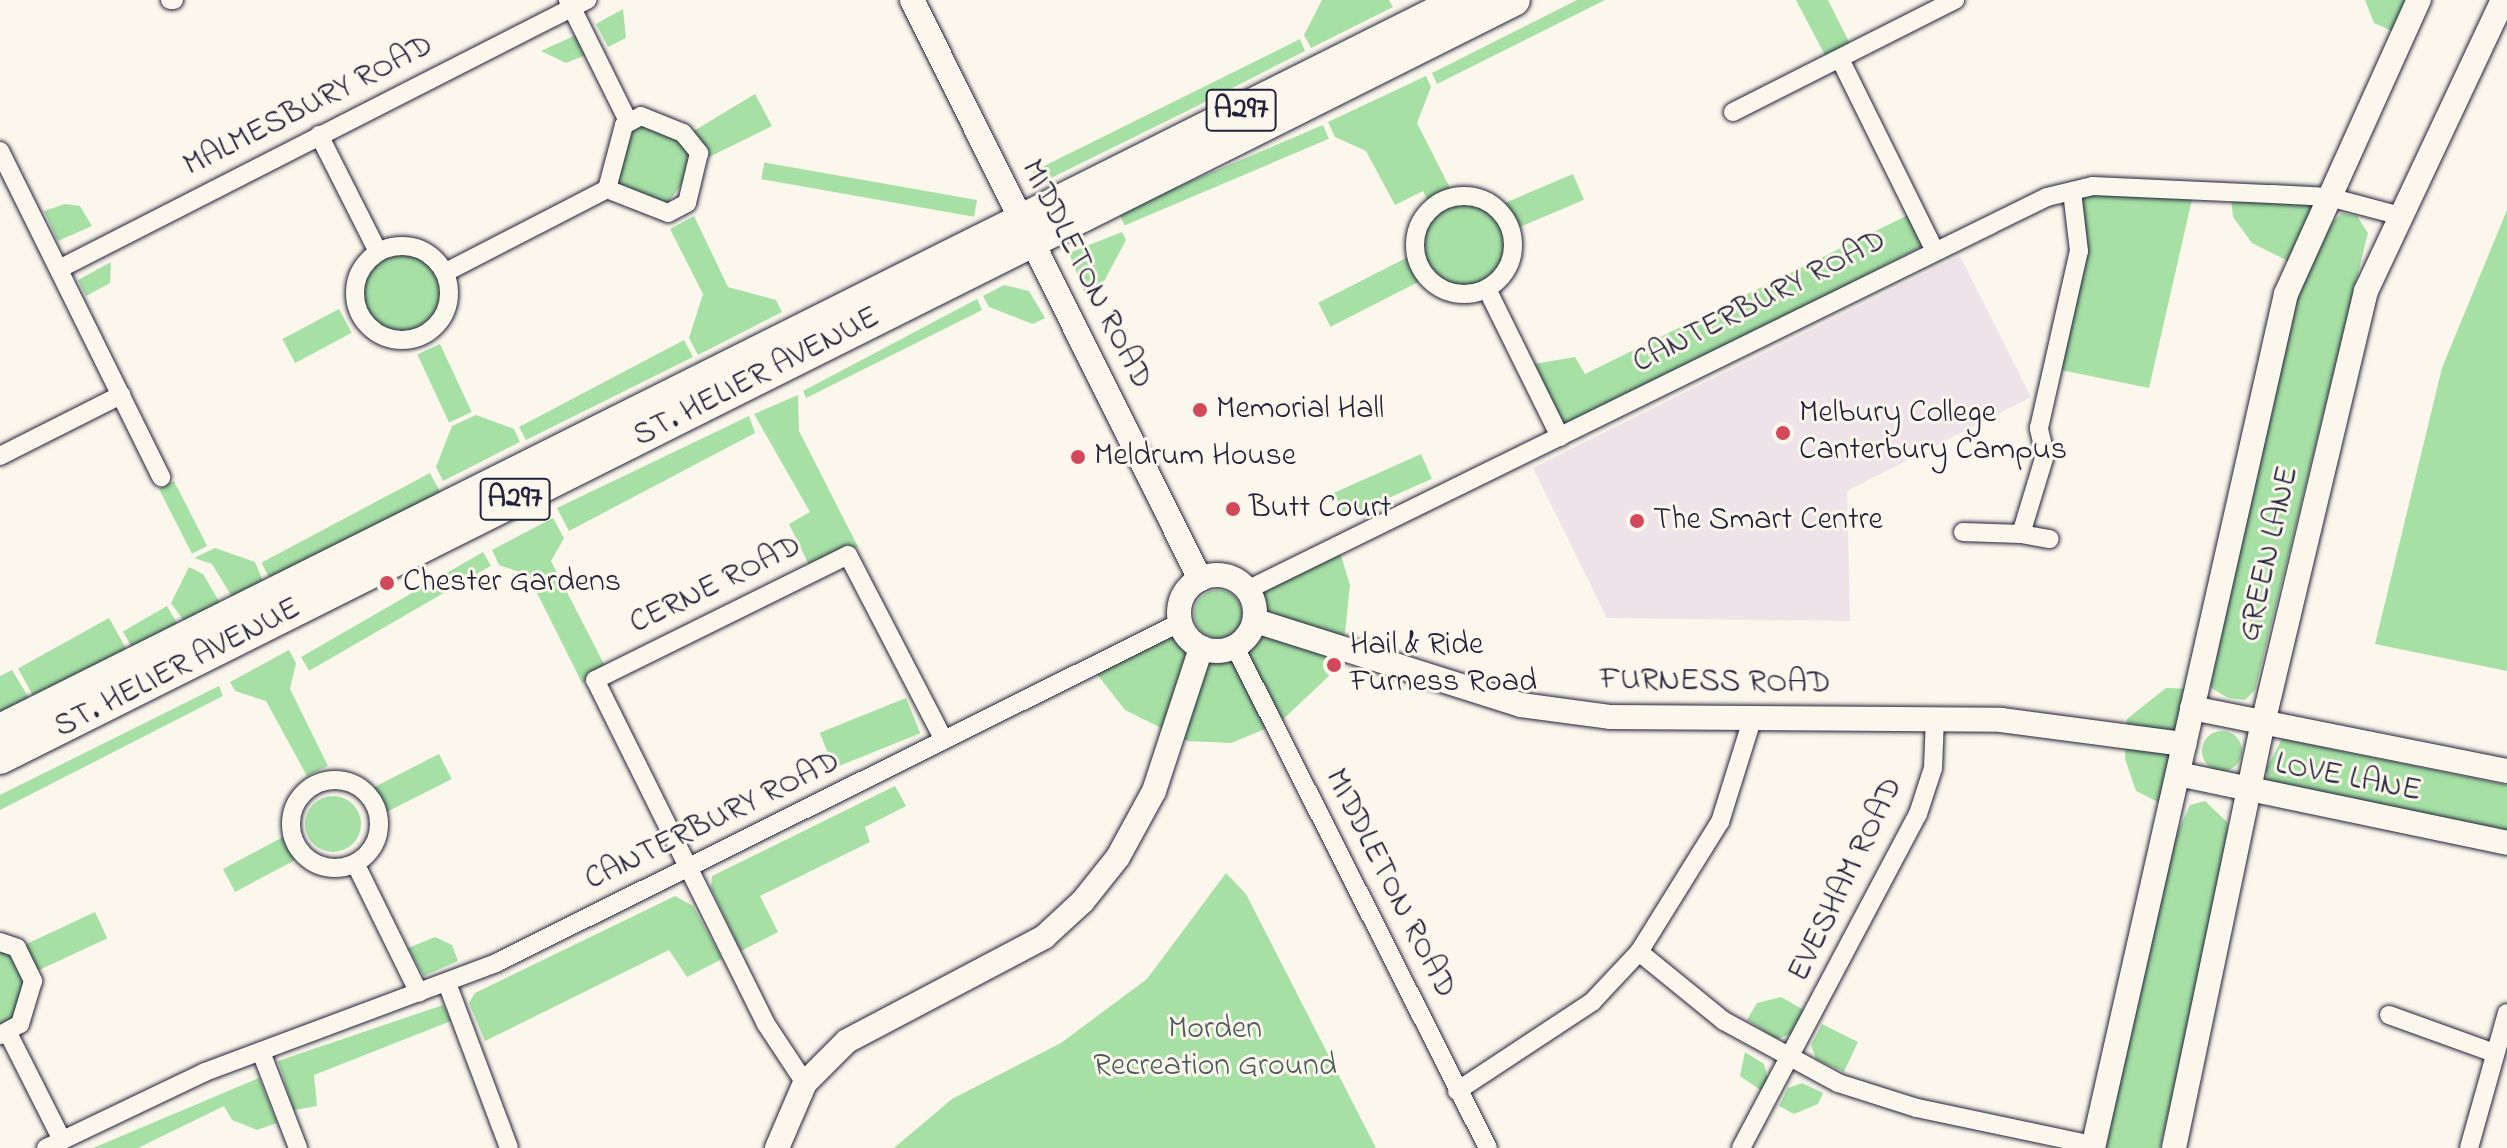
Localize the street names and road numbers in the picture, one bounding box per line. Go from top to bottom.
street label: MALMESBURY ROAD [178,28,440,186]
road number: A297 [1205,84,1277,136]
street label: MIDDLETON ROAD [1011,154,1159,396]
street label: CANTERBURY ROAD [1627,223,1893,383]
street label: ST. HELIER AVENUE [627,299,887,457]
street label: GREEN LANE [2231,463,2309,645]
road number: A297 [479,473,551,525]
street label: CERNE ROAD [624,528,808,644]
street label: ST. HELIER AVENUE [48,590,308,748]
street label: FURNESS ROAD [1599,662,1831,704]
street label: CANTERBURY ROAD [579,744,847,900]
street label: LOVE LANE [2272,746,2424,812]
street label: MIDDLETON ROAD [1315,763,1463,1005]
street label: EVESHAM ROAD [1781,772,1913,988]

